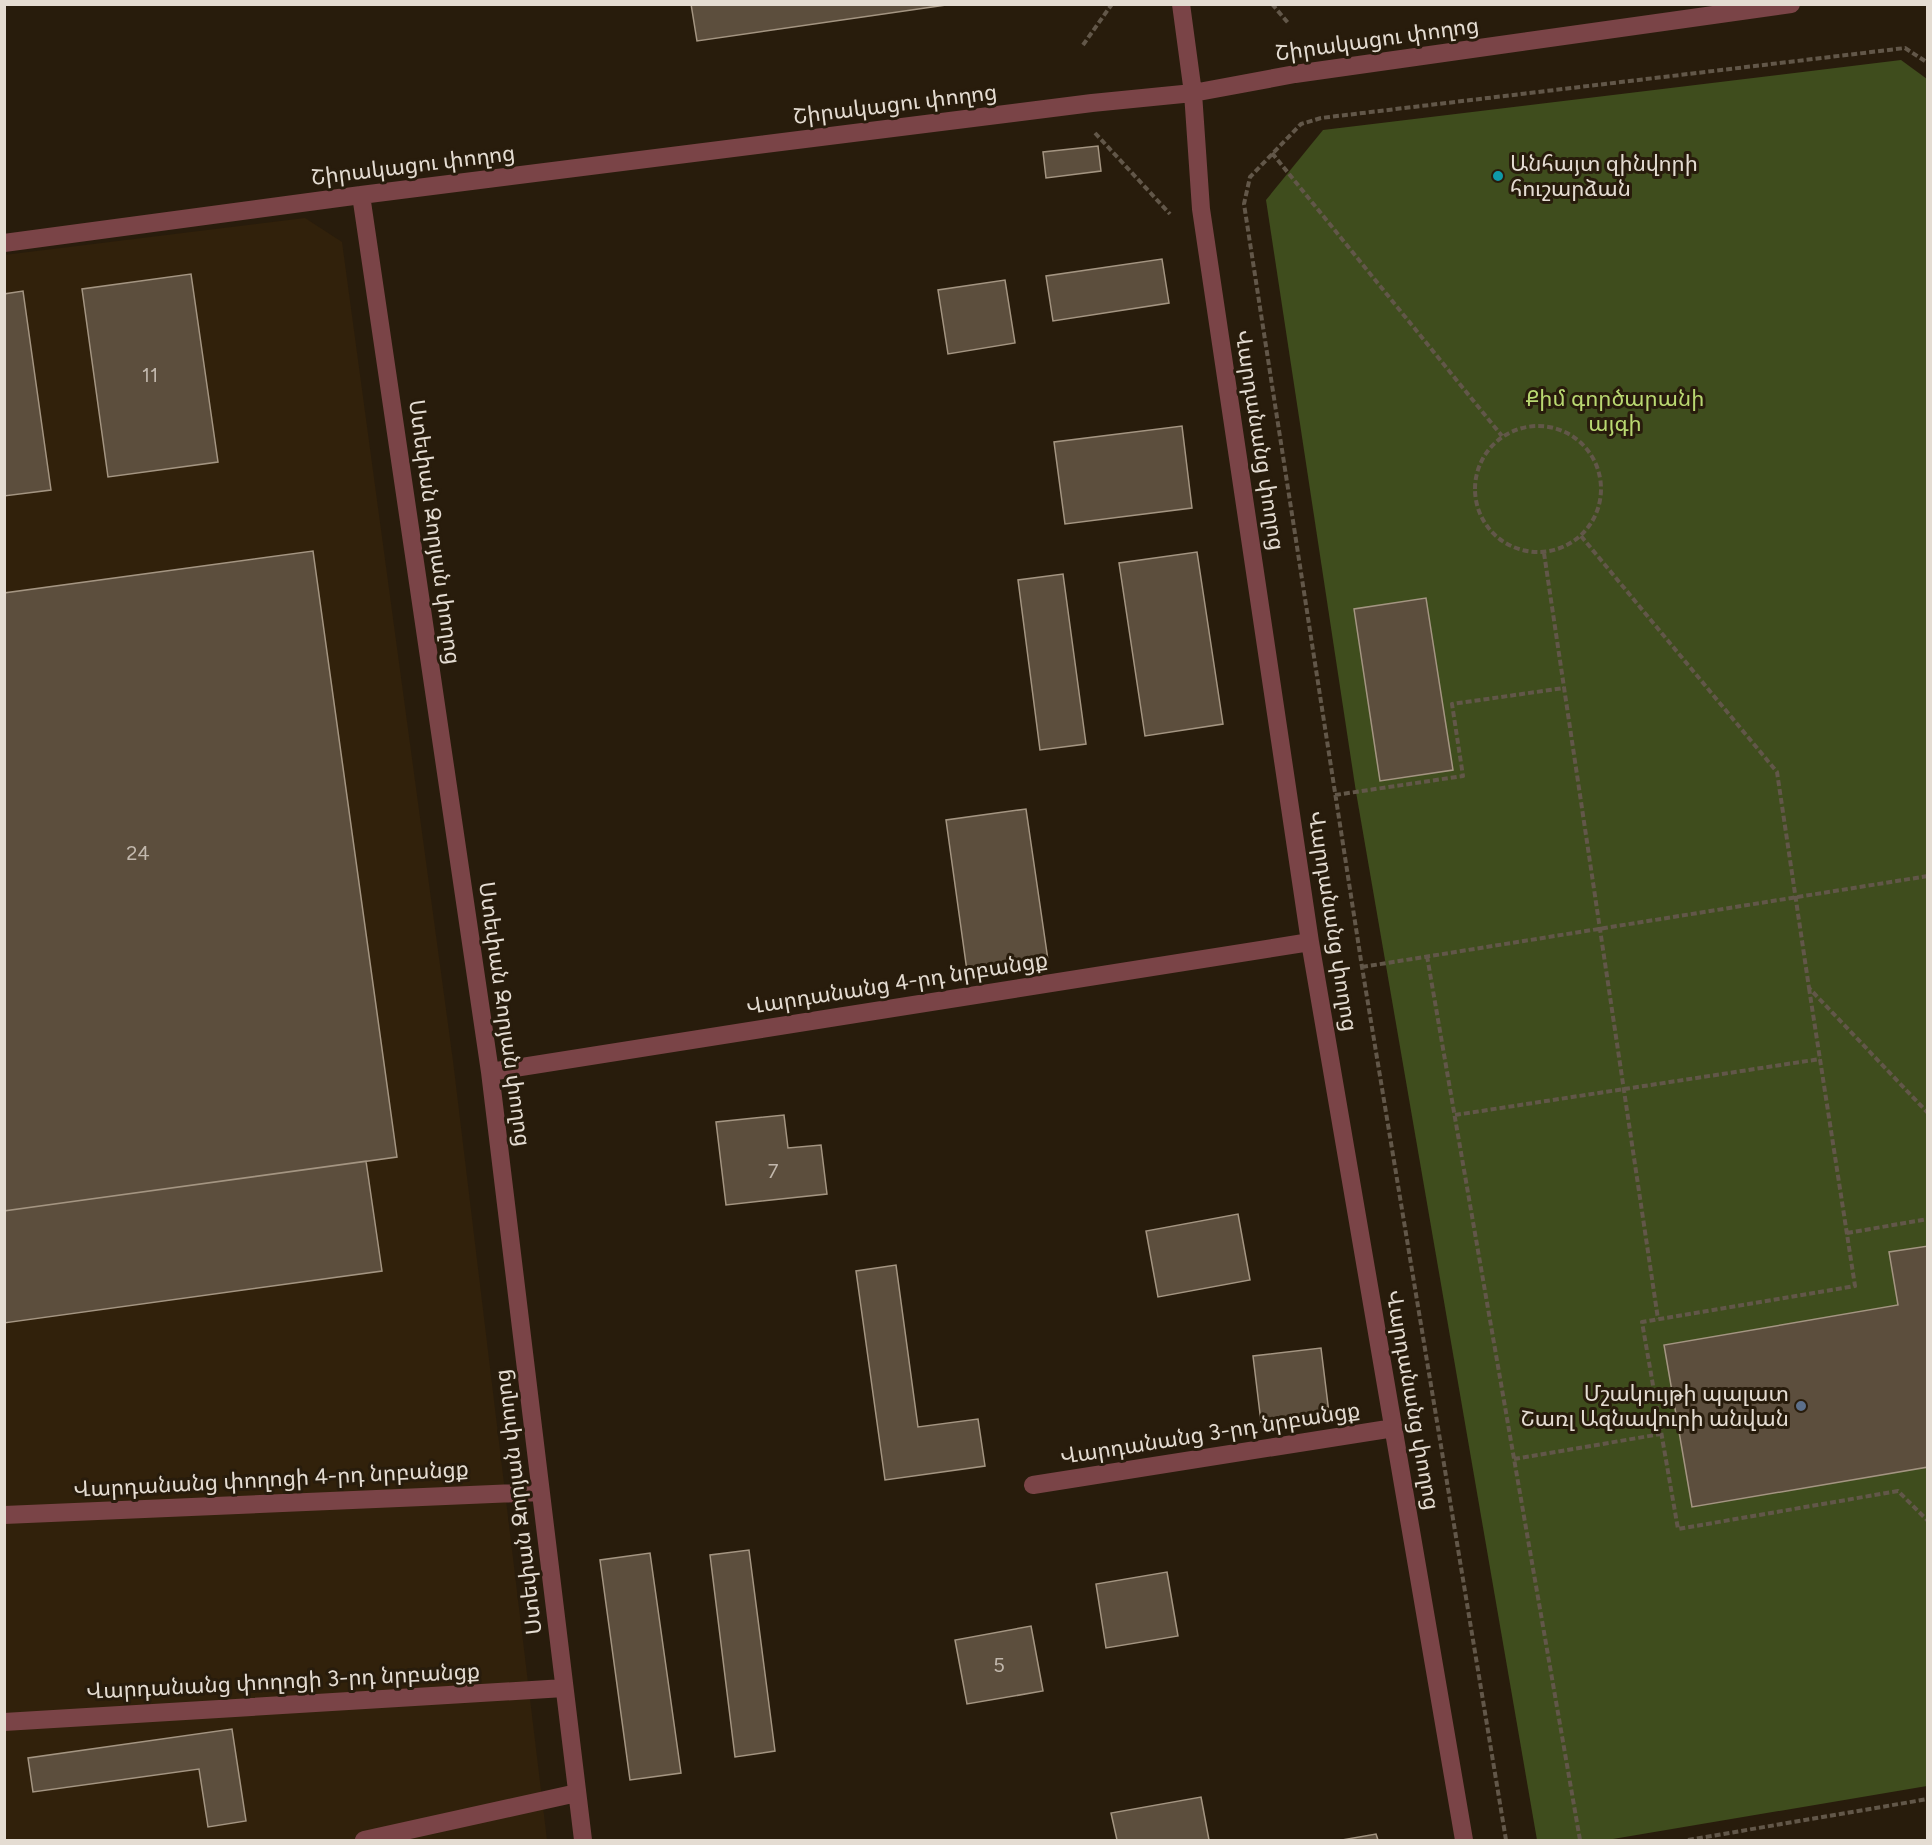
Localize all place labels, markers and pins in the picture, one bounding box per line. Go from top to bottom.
place label: Անհայտ զինվորի հուշարձան [1510,150,1698,202]
marker: Անհայտ զինվորի հուշարձան [1491,169,1505,183]
place label: Մշակույթի պալատ Շառլ Ազնավուրի անվան [1520,1380,1789,1432]
marker: Մշակույթի պալատ Շառլ Ազնավուրի անվան [1794,1399,1808,1413]

